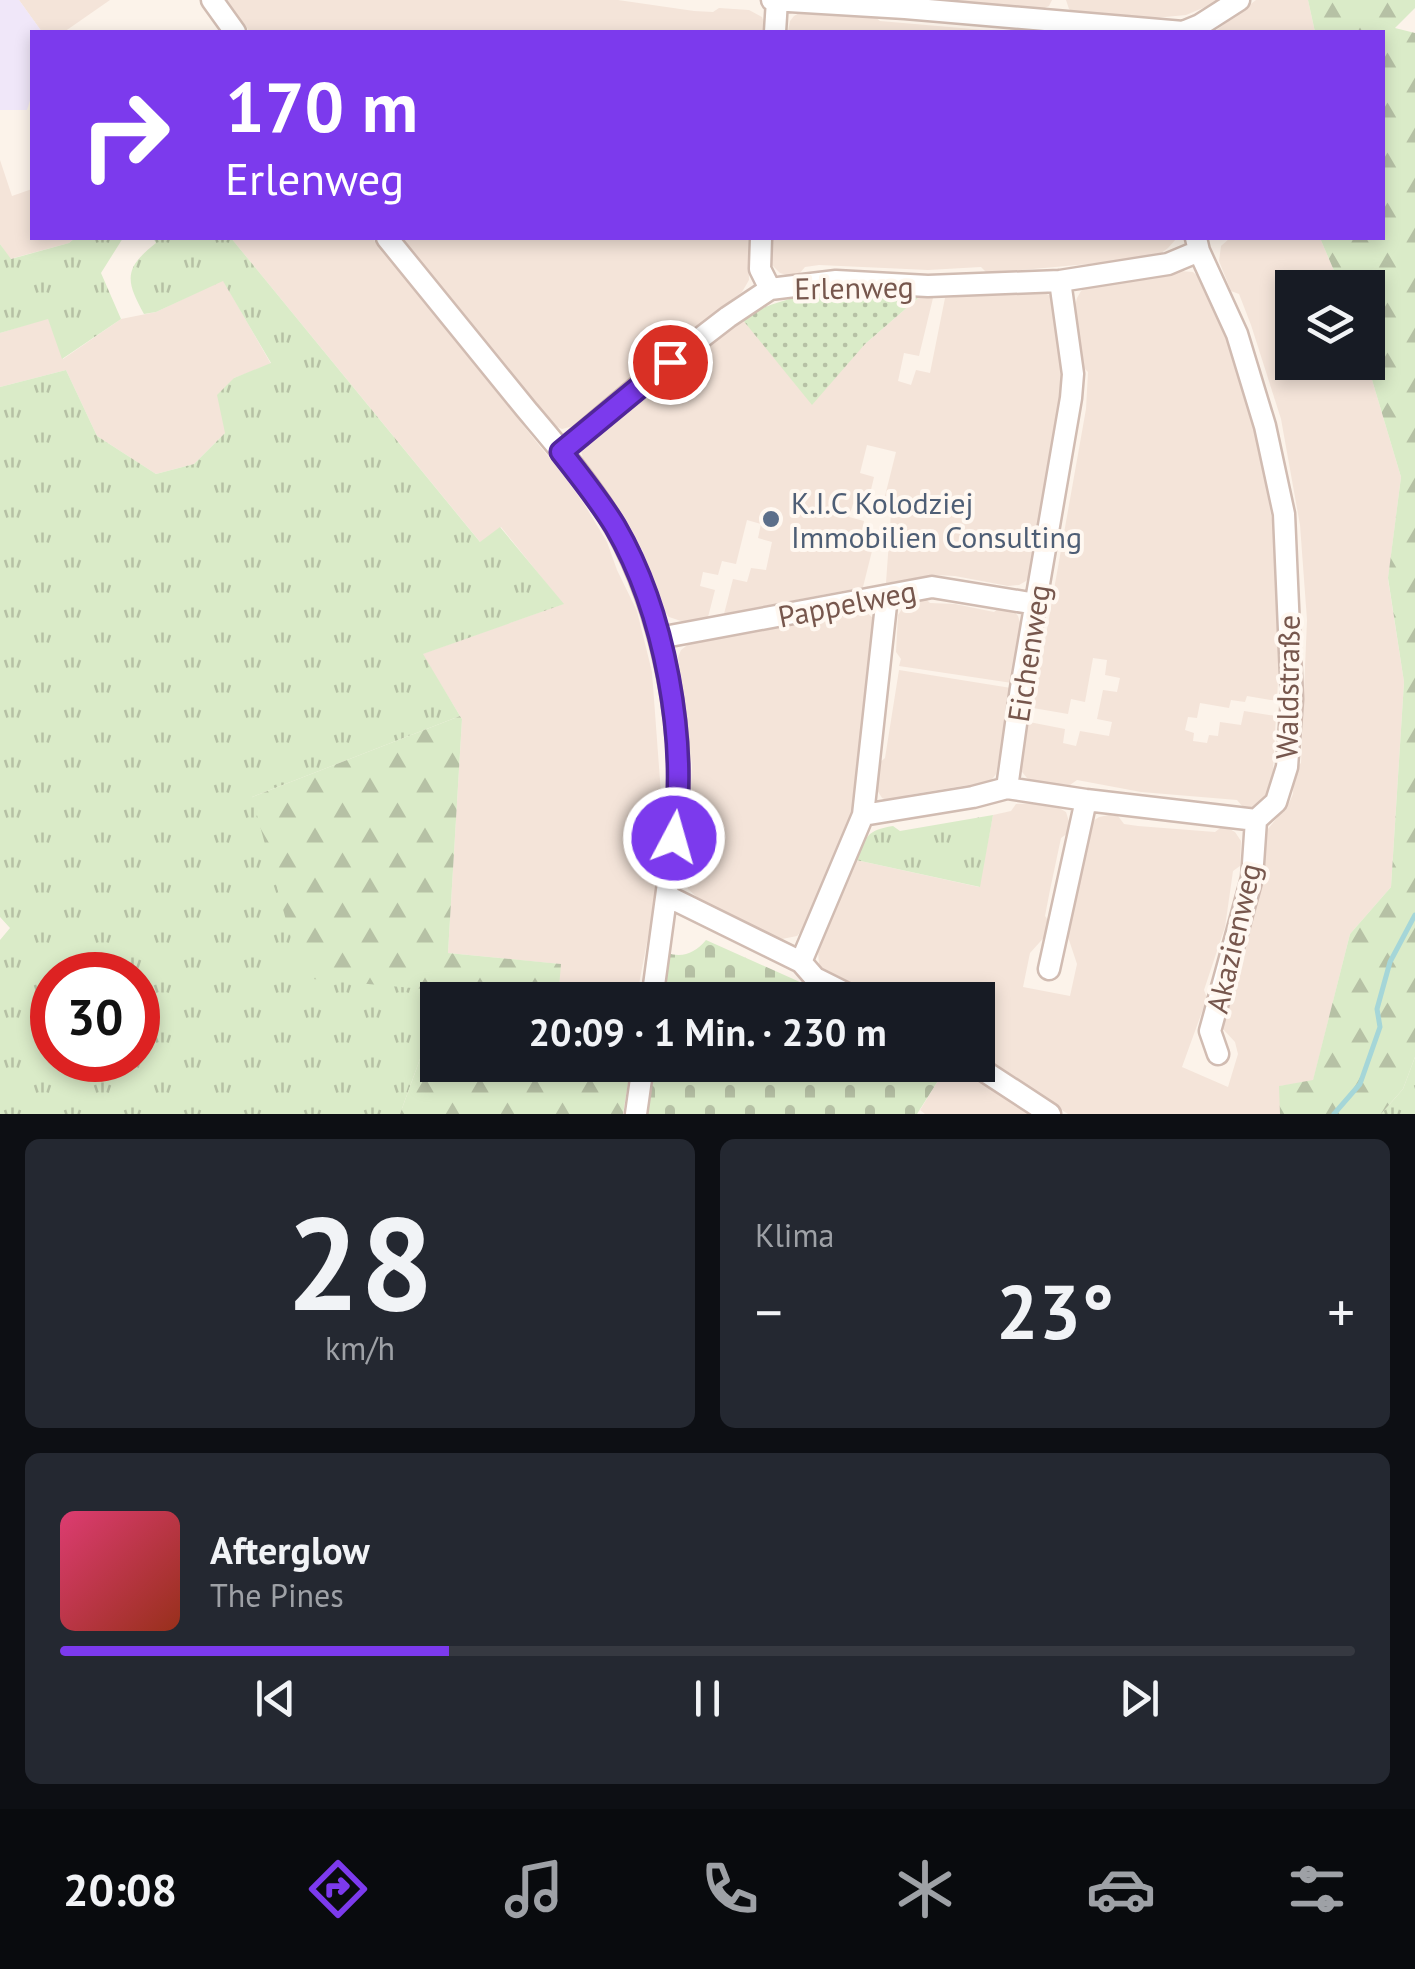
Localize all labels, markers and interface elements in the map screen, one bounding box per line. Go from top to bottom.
text: 170 m [225,61,418,151]
icon: right [60,70,190,200]
text: Erlenweg [225,149,404,207]
street label: Erlenweg [794,266,914,308]
map controls [1275,270,1385,380]
button: layers [1275,270,1385,380]
pin [628,320,713,405]
icon: arrive [643,335,698,390]
place label: K.I.C Kolodziej Immobilien Consulting [791,483,1082,556]
marker: K.I.C Kolodziej Immobilien Consulting [760,508,782,530]
street label: Pappelweg [775,571,919,635]
street label: Eichenweg [998,582,1058,724]
street label: Waldstraße [1266,615,1308,759]
position arrow [622,786,726,890]
street label: Akazienweg [1197,859,1269,1017]
speed limit sign: 30 [30,952,160,1082]
text: 20:09 · 1 Min. · 230 m [528,1007,887,1056]
text: 28 [286,1178,434,1346]
text: Klima [755,1214,834,1256]
text: 23° [996,1263,1114,1360]
text: − [755,1276,783,1347]
text: + [1327,1276,1355,1347]
text: km/h [325,1327,395,1369]
text: Afterglow [210,1525,370,1574]
text: The Pines [210,1574,344,1616]
icon: previous [248,1671,303,1726]
icon: pause [680,1671,735,1726]
icon: next [1112,1671,1167,1726]
icon: directions [303,1854,373,1924]
icon: music [499,1854,569,1924]
icon: phone [695,1854,765,1924]
icon: climate [890,1854,960,1924]
icon: car [1086,1854,1156,1924]
icon: filters [1282,1854,1352,1924]
text: 20:08 [63,1860,177,1918]

